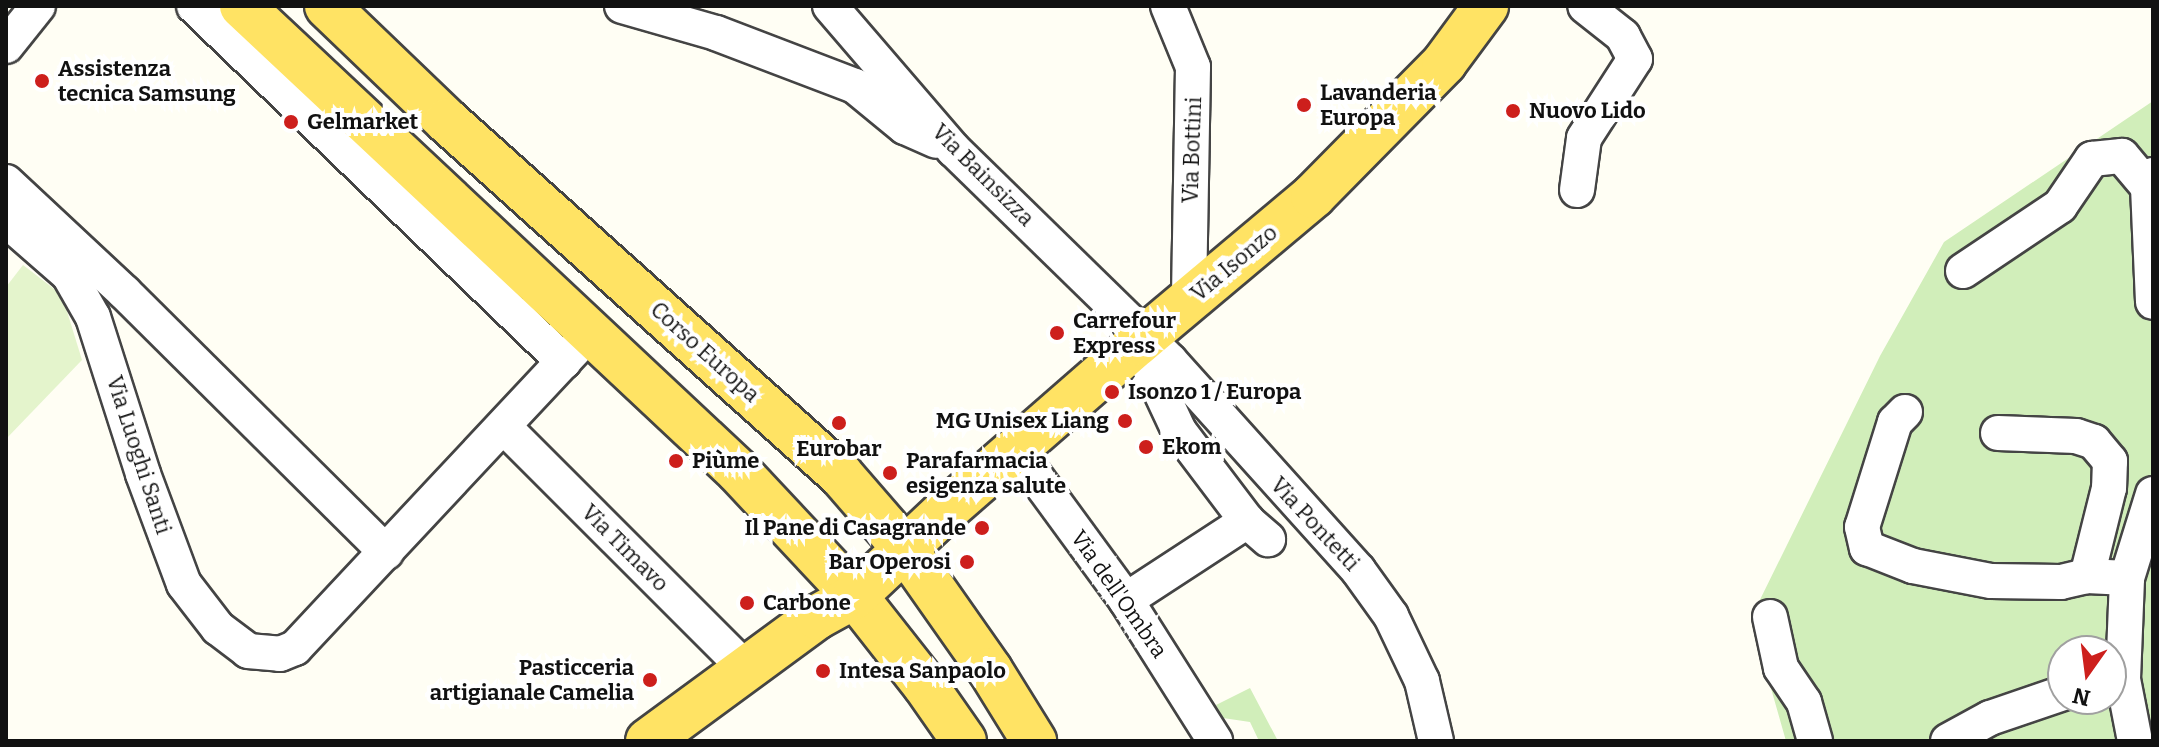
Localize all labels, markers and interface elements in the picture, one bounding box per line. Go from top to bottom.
place label: Assistenza tecnica Samsung [58,55,236,106]
marker: Assistenza tecnica Samsung [33,72,51,90]
place label: Lavanderia Europa [1320,79,1437,130]
street label: Via Bottini [1177,96,1207,204]
marker: Lavanderia Europa [1295,96,1313,114]
place label: Nuovo Lido [1529,98,1646,124]
marker: Nuovo Lido [1504,102,1522,120]
place label: Gelmarket [307,109,418,135]
marker: Gelmarket [282,113,300,131]
street label: Via Bainsizza [926,118,1040,232]
street label: Via Isonzo [1185,219,1283,307]
street label: Corso Europa [645,296,765,408]
place label: Carrefour Express [1073,307,1176,358]
marker: Carrefour Express [1048,324,1066,342]
street label: Via Luoghi Santi [101,373,177,537]
place label: Isonzo 1 / Europa [1128,379,1301,405]
marker: Isonzo 1 / Europa [1103,383,1121,401]
place label: MG Unisex Liang [936,408,1109,434]
marker: MG Unisex Liang [1116,412,1134,430]
marker: Eurobar [830,414,848,432]
place label: Ekom [1162,434,1221,460]
place label: Eurobar [796,436,882,462]
marker: Ekom [1137,438,1155,456]
place label: Parafarmacia esigenza salute [906,447,1066,498]
place label: Piùme [692,448,759,474]
marker: Piùme [667,452,685,470]
marker: Parafarmacia esigenza salute [881,464,899,482]
street label: Via Pontetti [1265,472,1365,576]
street label: Via Timavo [576,499,674,597]
place label: Il Pane di Casagrande [744,515,966,541]
marker: Il Pane di Casagrande [973,519,991,537]
street label: Via dell'Ombra [1065,525,1173,663]
place label: Bar Operosi [829,549,951,575]
marker: Bar Operosi [958,553,976,571]
place label: Carbone [763,590,851,616]
marker: Carbone [738,594,756,612]
north arrow [2047,635,2127,715]
place label: Pasticceria artigianale Camelia [430,654,634,706]
place label: Intesa Sanpaolo [839,658,1006,684]
marker: Intesa Sanpaolo [814,662,832,680]
marker: Pasticceria artigianale Camelia [641,671,659,689]
text: N [2070,682,2093,712]

